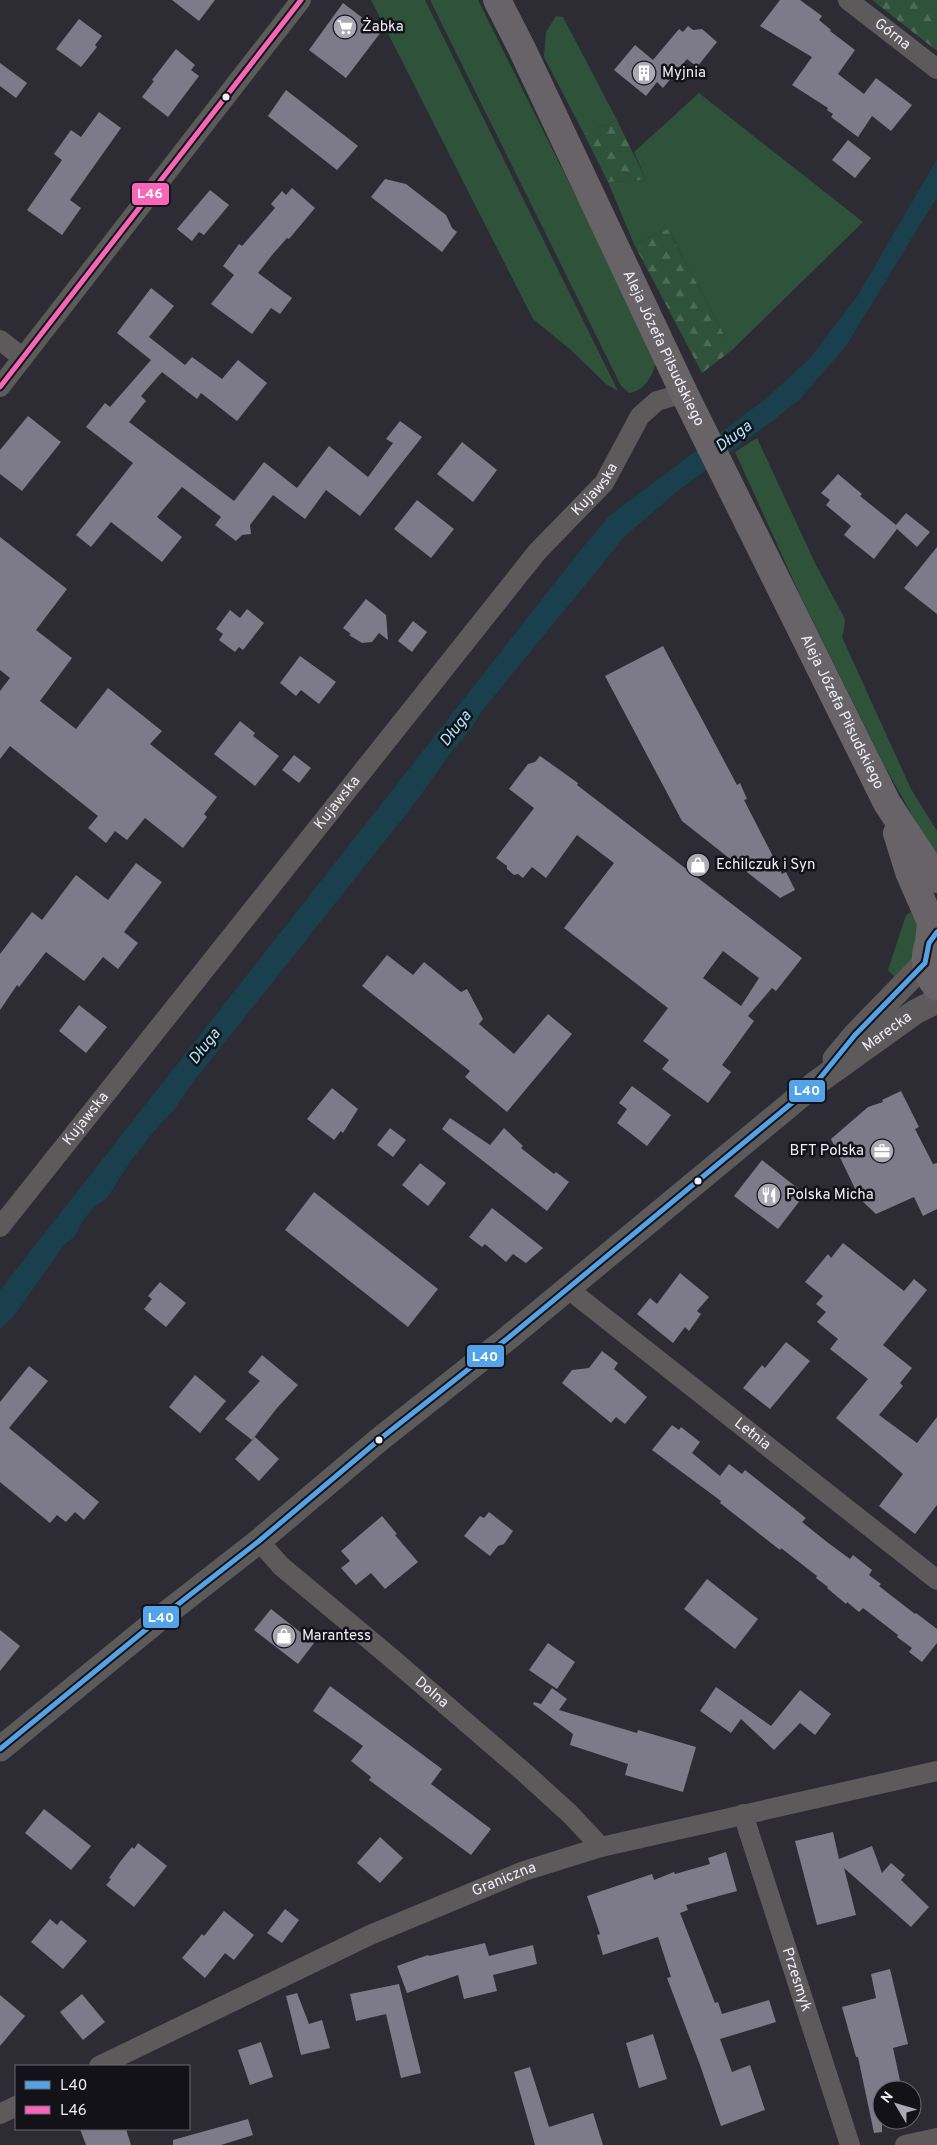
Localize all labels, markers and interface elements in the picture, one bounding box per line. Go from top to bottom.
supermarket icon: Żabka [332,14,358,40]
street label: Górna [870,14,914,54]
place label: Żabka [362,17,404,37]
building icon: Myjnia [631,60,657,86]
place label: Myjnia [662,64,706,83]
unlabelled marker [221,92,231,102]
line badge: L46 [131,182,170,206]
text: L46 [137,186,163,203]
street label: Aleja Józefa Piłsudskiego [618,267,708,429]
water label: Długa [712,416,757,457]
street label: Kujawska [568,460,622,520]
street label: Aleja Józefa Piłsudskiego [796,631,888,792]
water label: Długa [436,706,477,751]
street label: Kujawska [310,772,365,834]
shop icon: Echilczuk i Syn [685,852,711,878]
place label: Echilczuk i Syn [716,856,816,875]
street label: Marecka [859,1008,916,1056]
water label: Długa [185,1024,226,1069]
line badge: L40 [788,1079,826,1103]
text: L40 [794,1083,820,1100]
street label: Kujawska [59,1088,113,1150]
office icon: BFT Polska [869,1138,895,1164]
place label: BFT Polska [790,1142,864,1161]
unlabelled marker [693,1176,703,1186]
restaurant icon: Polska Micha [756,1182,782,1208]
place label: Polska Micha [786,1186,874,1205]
line badge: L40 [466,1344,505,1368]
text: L40 [472,1349,498,1366]
street label: Letnia [730,1414,774,1455]
unlabelled marker [374,1435,384,1445]
line badge: L40 [142,1605,180,1629]
text: L40 [148,1610,174,1627]
shop icon: Marantess [271,1623,297,1649]
place label: Marantess [302,1627,371,1646]
street label: Dolna [411,1673,452,1712]
street label: Graniczna [469,1858,538,1901]
street label: Przesmyk [777,1945,816,2014]
legend [15,2065,190,2130]
text: L40 [60,2077,87,2096]
north arrow [872,2080,922,2130]
text: N [878,2089,898,2107]
text: L46 [60,2102,87,2121]

